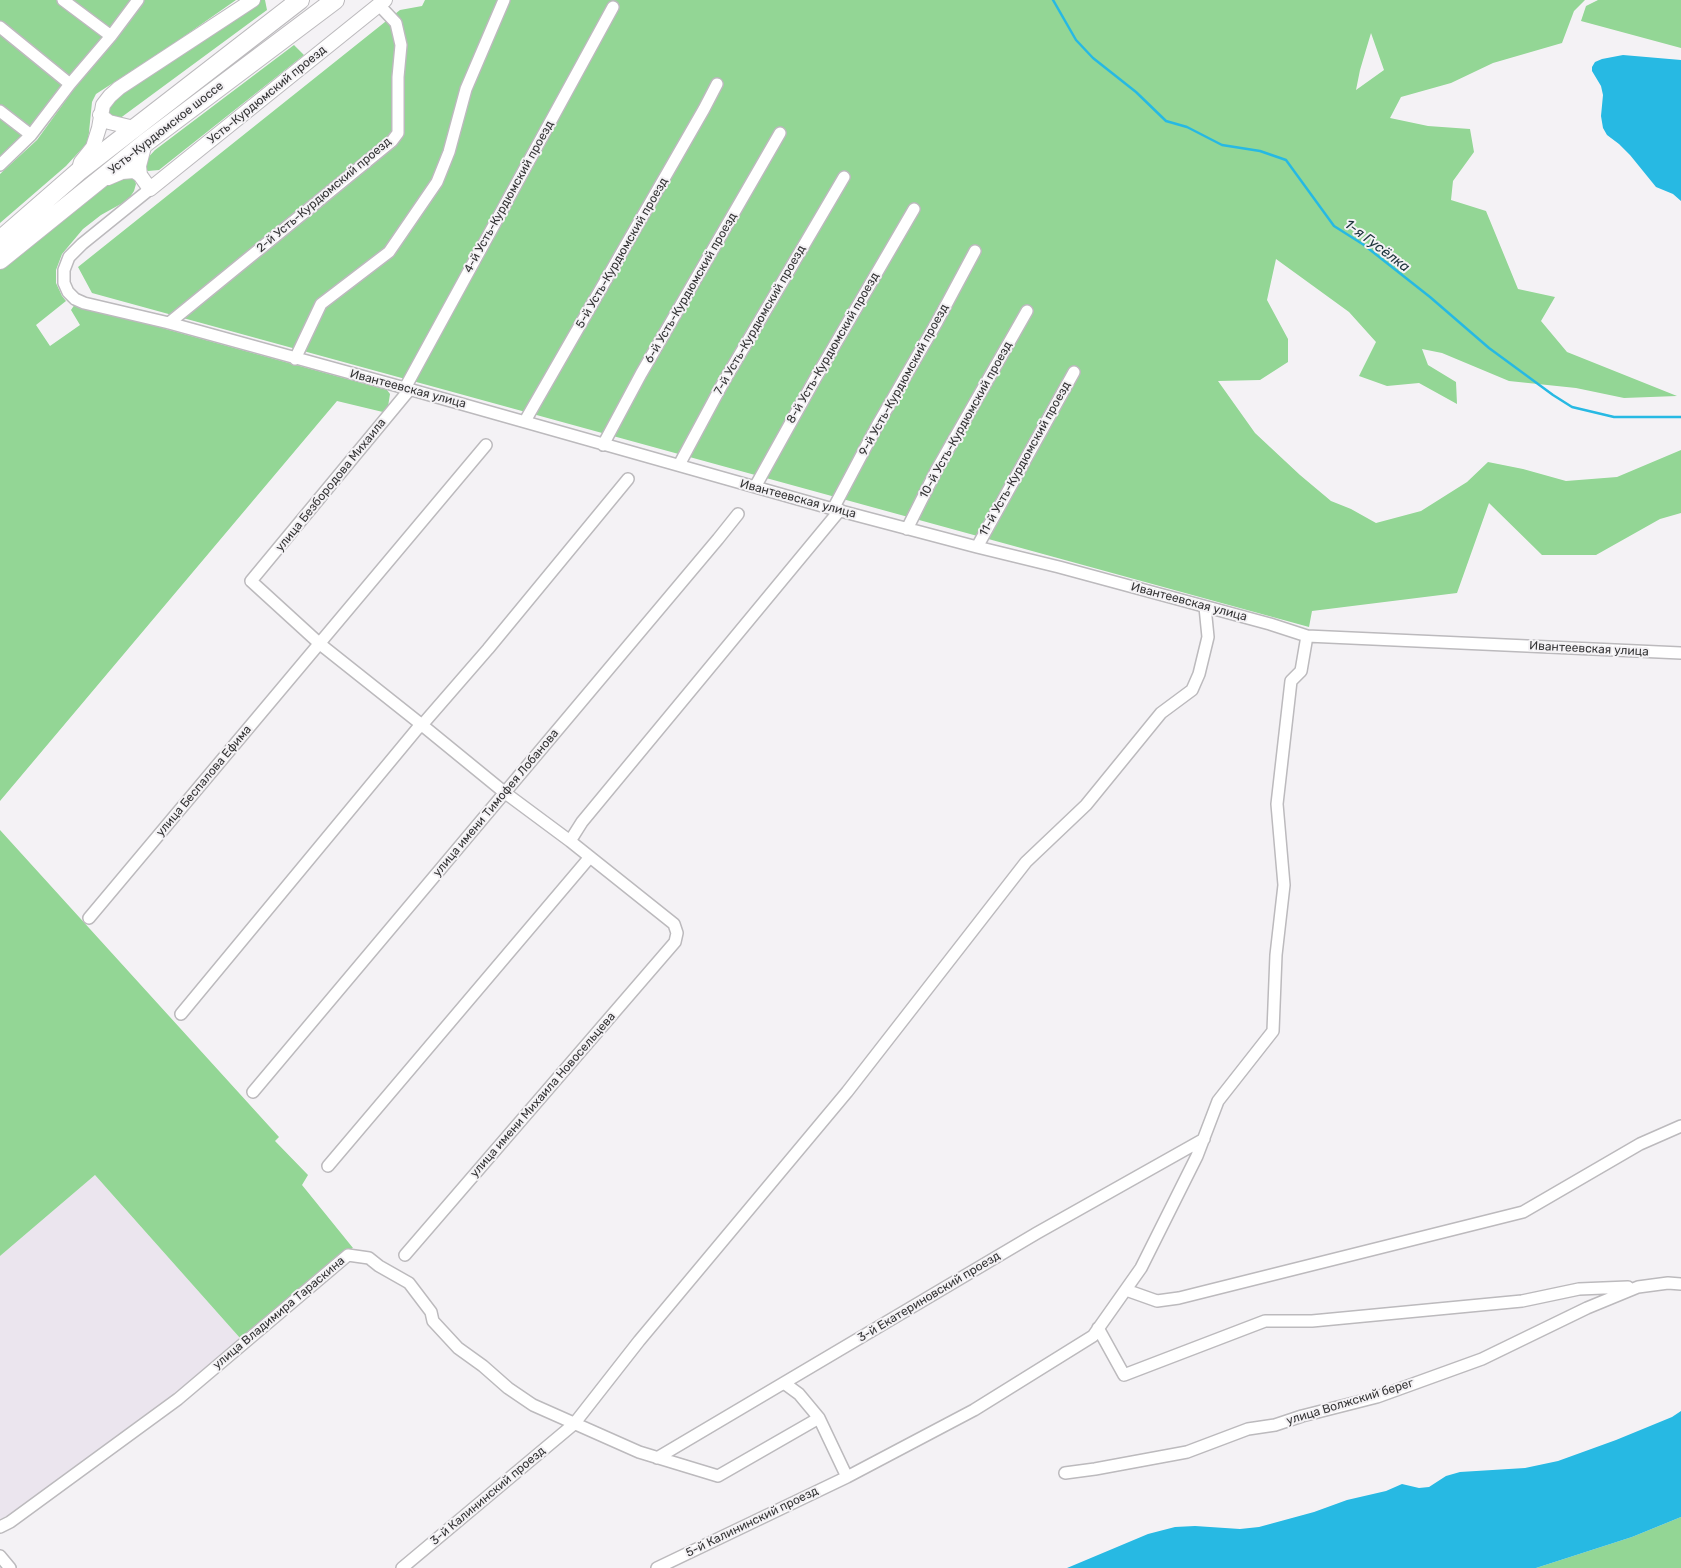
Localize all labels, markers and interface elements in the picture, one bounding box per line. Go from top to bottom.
street label: Усть-Курдюмский проезд [205,43,329,147]
street label: Усть-Курдюмское шоссе [106,79,226,177]
street label: 4-й Усть-Курдюмский проезд [461,118,557,276]
street label: 2-й Усть-Курдюмский проезд [254,134,394,256]
street label: 5-й Усть-Курдюмский проезд [573,175,671,331]
street label: 6-й Усть-Курдюмский проезд [642,210,740,366]
water label: 1-я Гусёлка [1341,216,1413,276]
street label: 7-й Усть-Курдюмский проезд [711,243,809,397]
street label: 8-й Усть-Курдюмский проезд [784,270,882,426]
street label: 9-й Усть-Курдюмский проезд [856,302,952,458]
street label: 10-й Усть-Курдюмский проезд [917,339,1015,501]
street label: Ивантеевская улица [348,367,468,411]
street label: 11-й Усть-Курдюмский проезд [976,379,1074,539]
street label: улица Безбородова Михаила [273,416,389,554]
street label: Ивантеевская улица [738,477,858,521]
street label: Ивантеевская улица [1129,580,1249,624]
street label: Ивантеевская улица [1529,639,1649,659]
street label: улица Беспалова Ефима [153,723,255,839]
street label: улица имени Тимофея Лобанова [430,726,562,880]
street label: улица имени Михаила Новосельцева [467,1010,619,1180]
street label: 3-й Екатериновский проезд [855,1249,1003,1345]
street label: улица Владимира Тараскина [210,1254,348,1372]
street label: улица Волжский берег [1285,1376,1415,1428]
street label: 3-й Калининский проезд [428,1444,548,1548]
street label: 5-й Калининский проезд [683,1484,821,1560]

